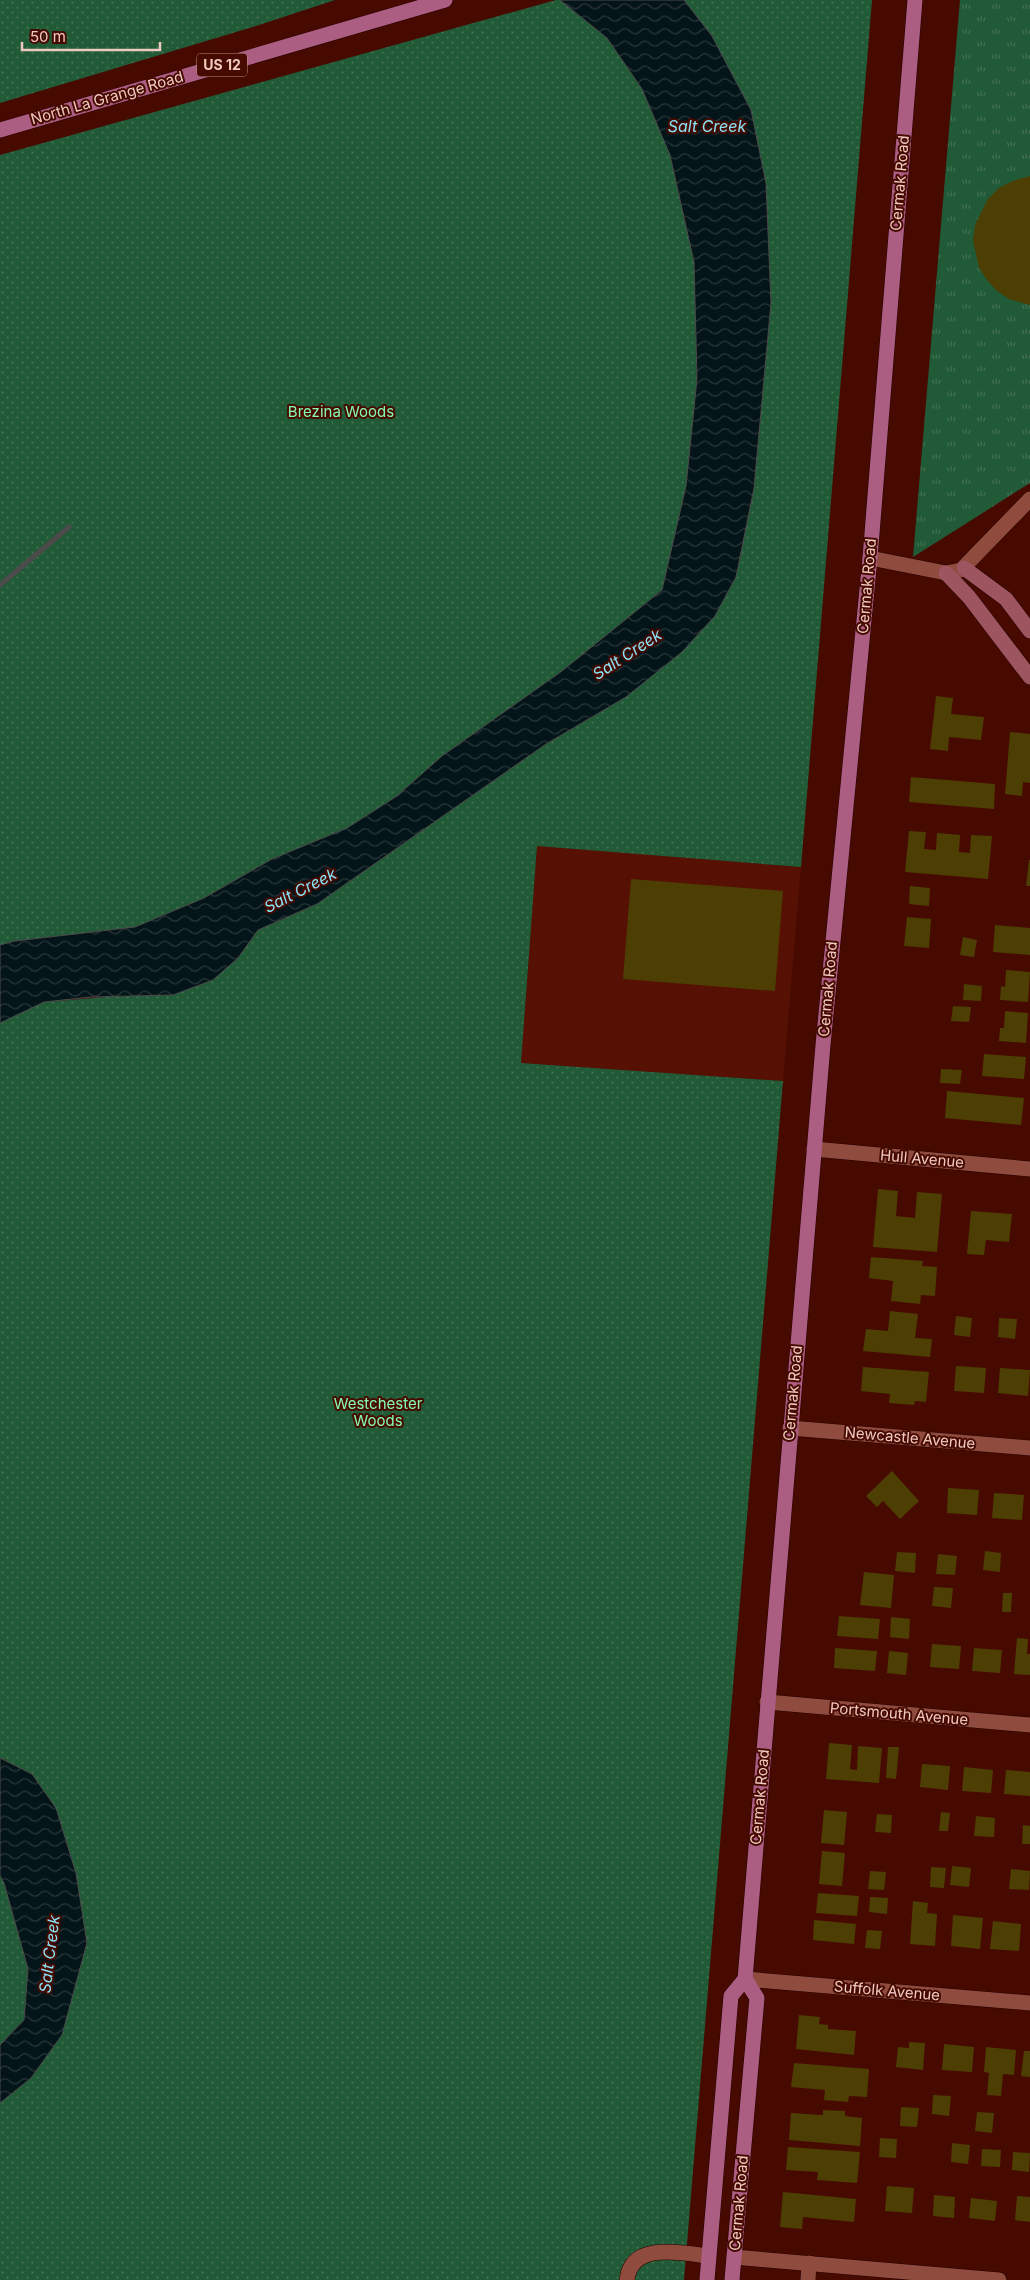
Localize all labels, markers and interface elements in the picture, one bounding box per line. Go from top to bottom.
scale bar [22,20,160,52]
text: 50 m [30,27,66,46]
road number: US 12 [197,54,247,76]
street label: North La Grange Road [28,67,185,128]
water label: Salt Creek [668,116,747,136]
street label: Cermak Road [886,134,913,231]
park label: Brezina Woods [288,402,394,421]
street label: Cermak Road [853,537,880,634]
water label: Salt Creek [589,624,666,684]
water label: Salt Creek [260,863,340,917]
street label: Cermak Road [814,940,841,1037]
street label: Hull Avenue [879,1145,965,1172]
street label: Cermak Road [779,1344,806,1441]
park label: Westchester Woods [334,1394,423,1430]
street label: Newcastle Avenue [844,1422,976,1453]
street label: Portsmouth Avenue [829,1698,969,1729]
street label: Cermak Road [746,1748,773,1845]
water label: Salt Creek [34,1914,64,1994]
street label: Suffolk Avenue [833,1976,941,2005]
street label: Cermak Road [725,2154,752,2251]

